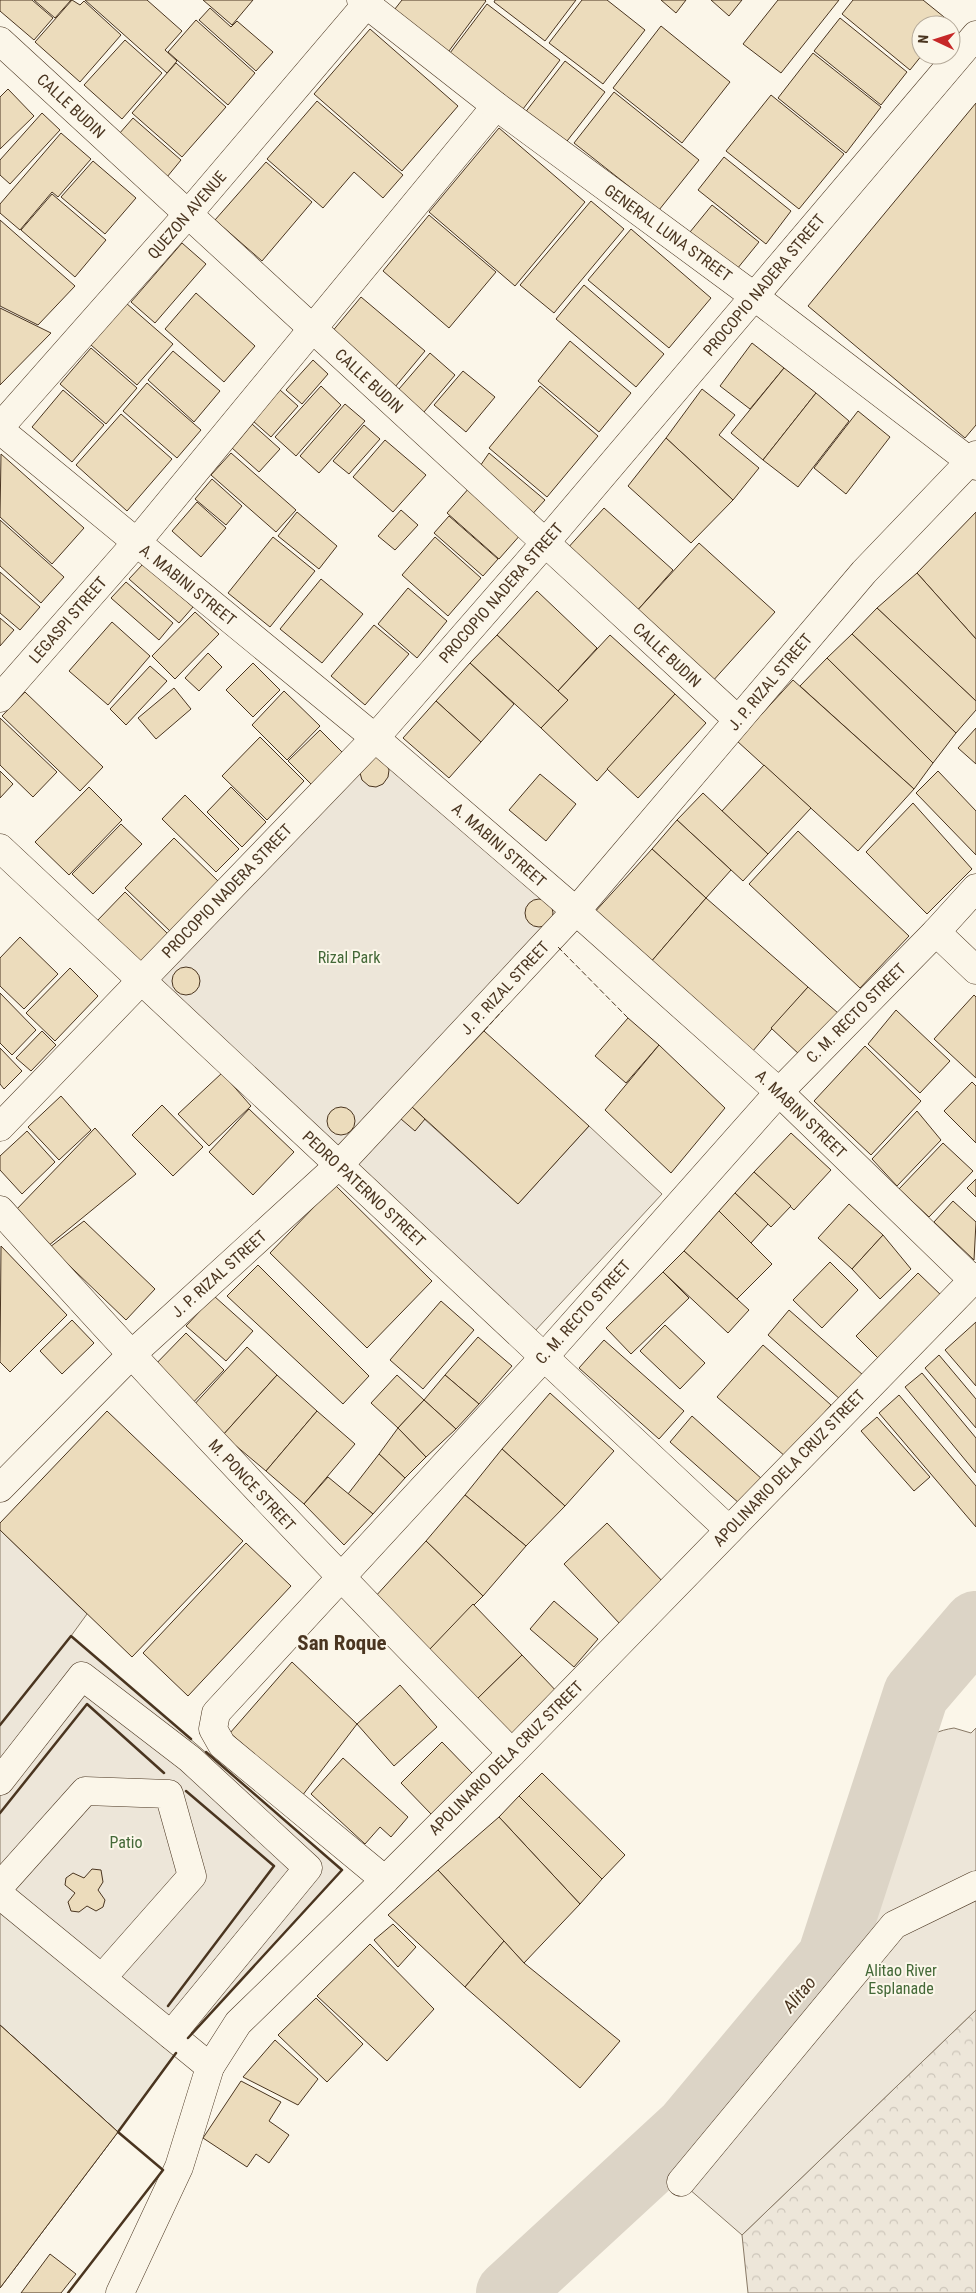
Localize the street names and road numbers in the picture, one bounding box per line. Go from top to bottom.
street label: CALLE BUDIN [33,70,109,142]
street label: QUEZON AVENUE [144,167,230,263]
street label: GENERAL LUNA STREET [601,180,735,286]
street label: PROCOPIO NADERA STREET [699,210,829,360]
street label: CALLE BUDIN [331,345,407,417]
street label: PROCOPIO NADERA STREET [435,519,567,667]
street label: A. MABINI STREET [136,540,240,630]
street label: LEGASPI STREET [25,573,111,667]
street label: CALLE BUDIN [629,619,705,691]
street label: J. P. RIZAL STREET [724,630,816,734]
street label: A. MABINI STREET [448,799,550,891]
street label: PROCOPIO NADERA STREET [158,820,296,962]
street label: J. P. RIZAL STREET [457,937,553,1039]
street label: C. M. RECTO STREET [802,959,910,1067]
street label: A. MABINI STREET [752,1066,850,1162]
street label: PEDRO PATERNO STREET [299,1127,429,1251]
street label: J. P. RIZAL STREET [168,1227,270,1321]
street label: C. M. RECTO STREET [531,1256,635,1368]
street label: APOLINARIO DELA CRUZ STREET [709,1386,869,1550]
street label: M. PONCE STREET [205,1435,299,1535]
street label: APOLINARIO DELA CRUZ STREET [425,1677,587,1839]

